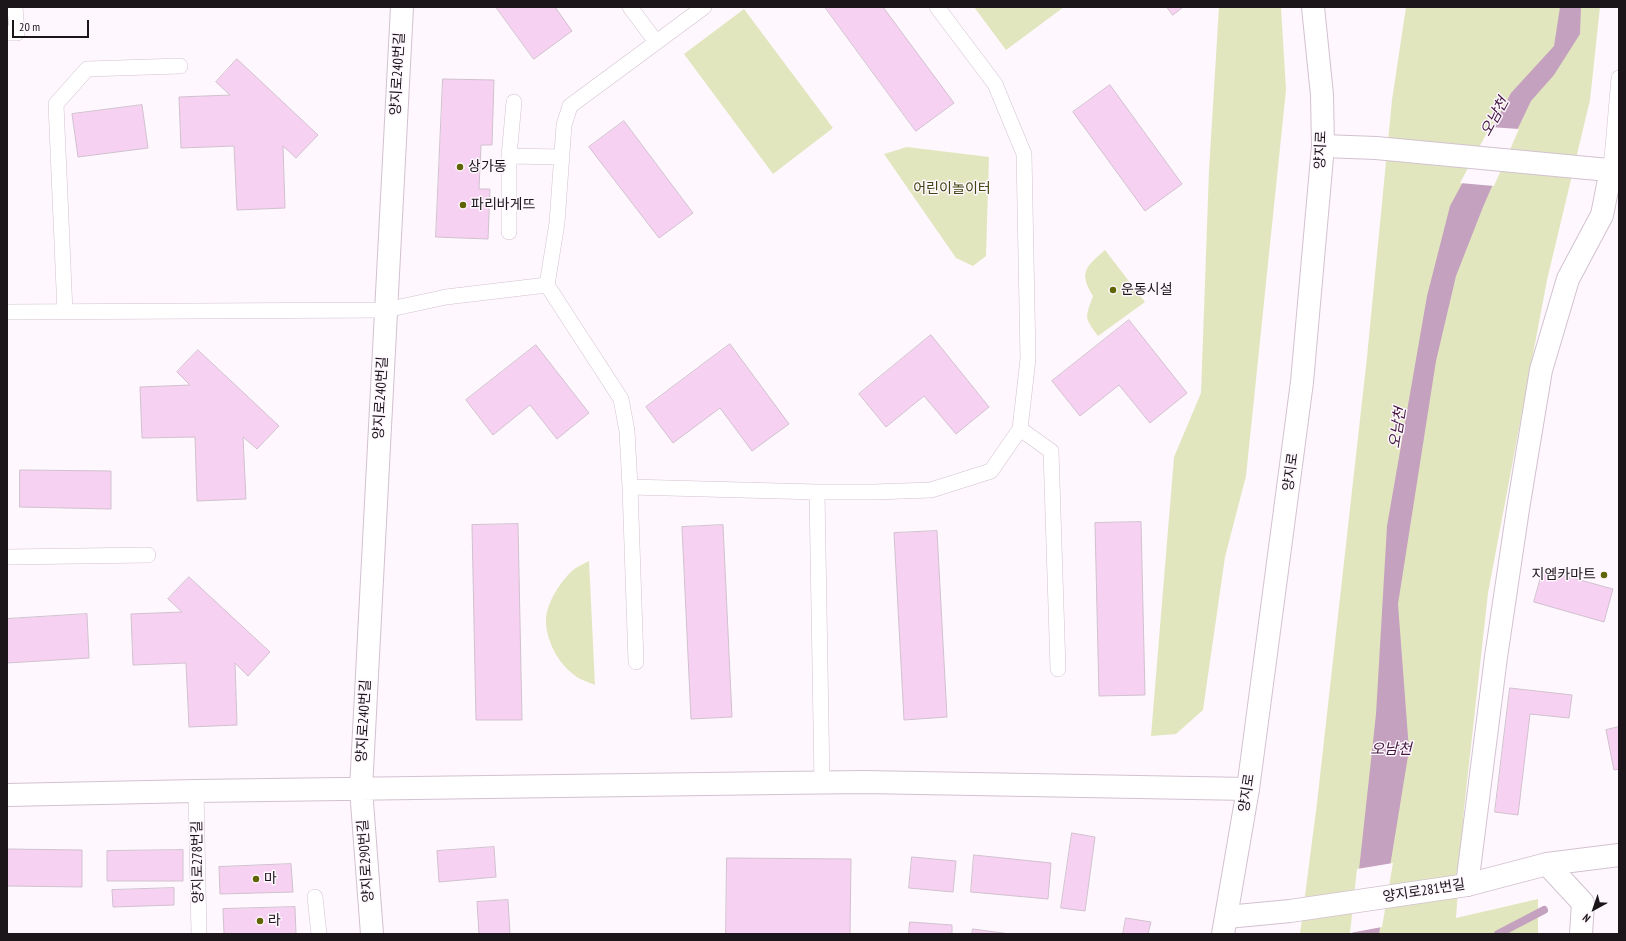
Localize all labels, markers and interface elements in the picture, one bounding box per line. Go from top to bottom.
scale bar [14,12,91,38]
text: 20 m [19,19,40,34]
street label: 양지로240번길 [387,32,409,116]
water label: 오남천 [1477,95,1513,139]
street label: 양지로 [1312,130,1330,170]
place label: 상가동 [468,159,507,175]
marker: 상가동 [455,162,465,172]
park label: 어린이놀이터 [913,181,991,197]
place label: 파리바게뜨 [471,197,535,213]
marker: 파리바게뜨 [458,200,468,210]
place label: 운동시설 [1121,282,1173,298]
marker: 운동시설 [1108,285,1118,295]
street label: 양지로240번길 [370,356,392,440]
water label: 오남천 [1386,406,1410,450]
street label: 양지로 [1280,452,1302,492]
place label: 지엠카마트 [1532,567,1596,583]
marker: 지엠카마트 [1599,570,1609,580]
street label: 양지로240번길 [353,679,375,763]
water label: 오남천 [1370,741,1412,759]
street label: 양지로 [1236,773,1258,813]
street label: 양지로290번길 [355,819,377,903]
street label: 양지로278번길 [189,820,207,904]
place label: 마 [264,871,277,887]
marker: 마 [251,874,261,884]
street label: 양지로281번길 [1382,876,1466,906]
north arrow [1574,889,1614,929]
text: N [1580,911,1593,925]
place label: 라 [268,913,281,929]
marker: 라 [255,916,265,926]

